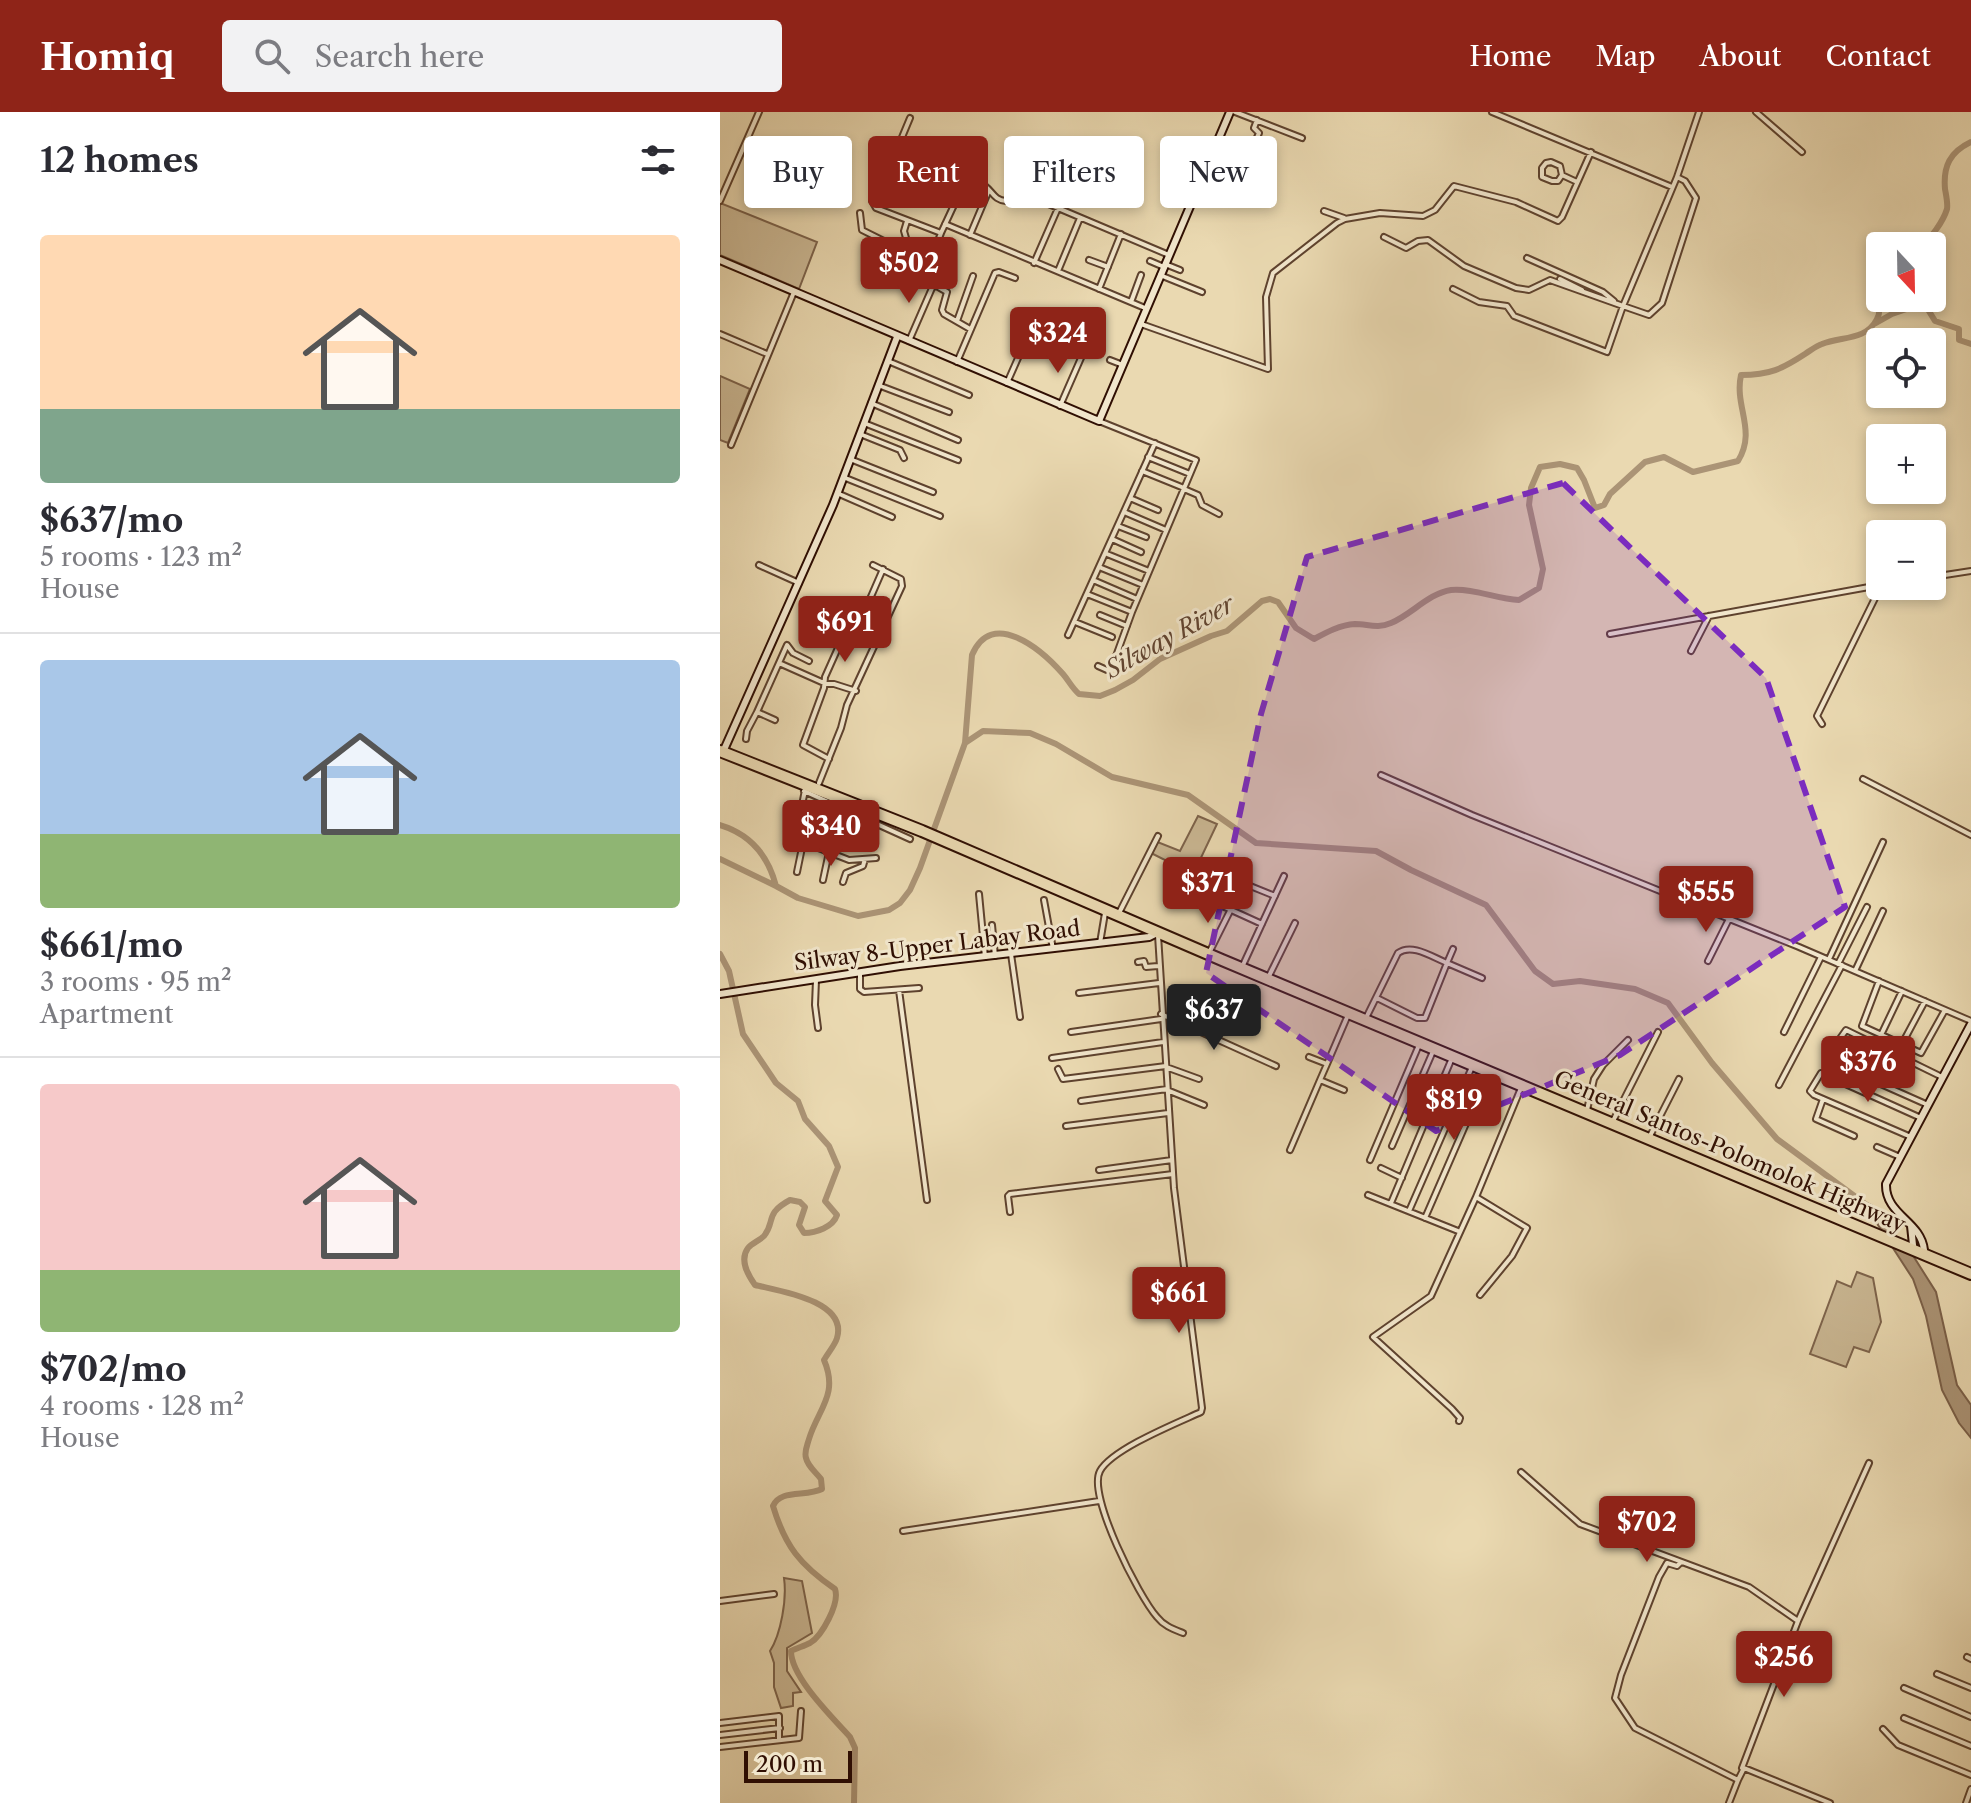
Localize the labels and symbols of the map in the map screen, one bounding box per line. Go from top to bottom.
north arrow [1866,232,1946,312]
pin: $502 [862,237,956,305]
pin: $324 [1011,307,1105,375]
water label: Silway River [1098,588,1241,685]
pin: $691 [798,596,892,664]
pin: $340 [784,800,878,868]
pin: $371 [1161,857,1255,925]
pin: $555 [1659,866,1753,934]
street label: Silway 8-Upper Labay Road [792,915,1082,976]
pin: $637 [1167,984,1261,1052]
pin: $376 [1821,1036,1915,1104]
street label: General Santos-Polomolok Highway [1550,1065,1910,1238]
pin: $819 [1407,1074,1501,1142]
pin: $661 [1132,1267,1226,1335]
pin: $702 [1600,1496,1694,1564]
pin: $256 [1737,1631,1831,1699]
scale bar [744,1747,852,1783]

